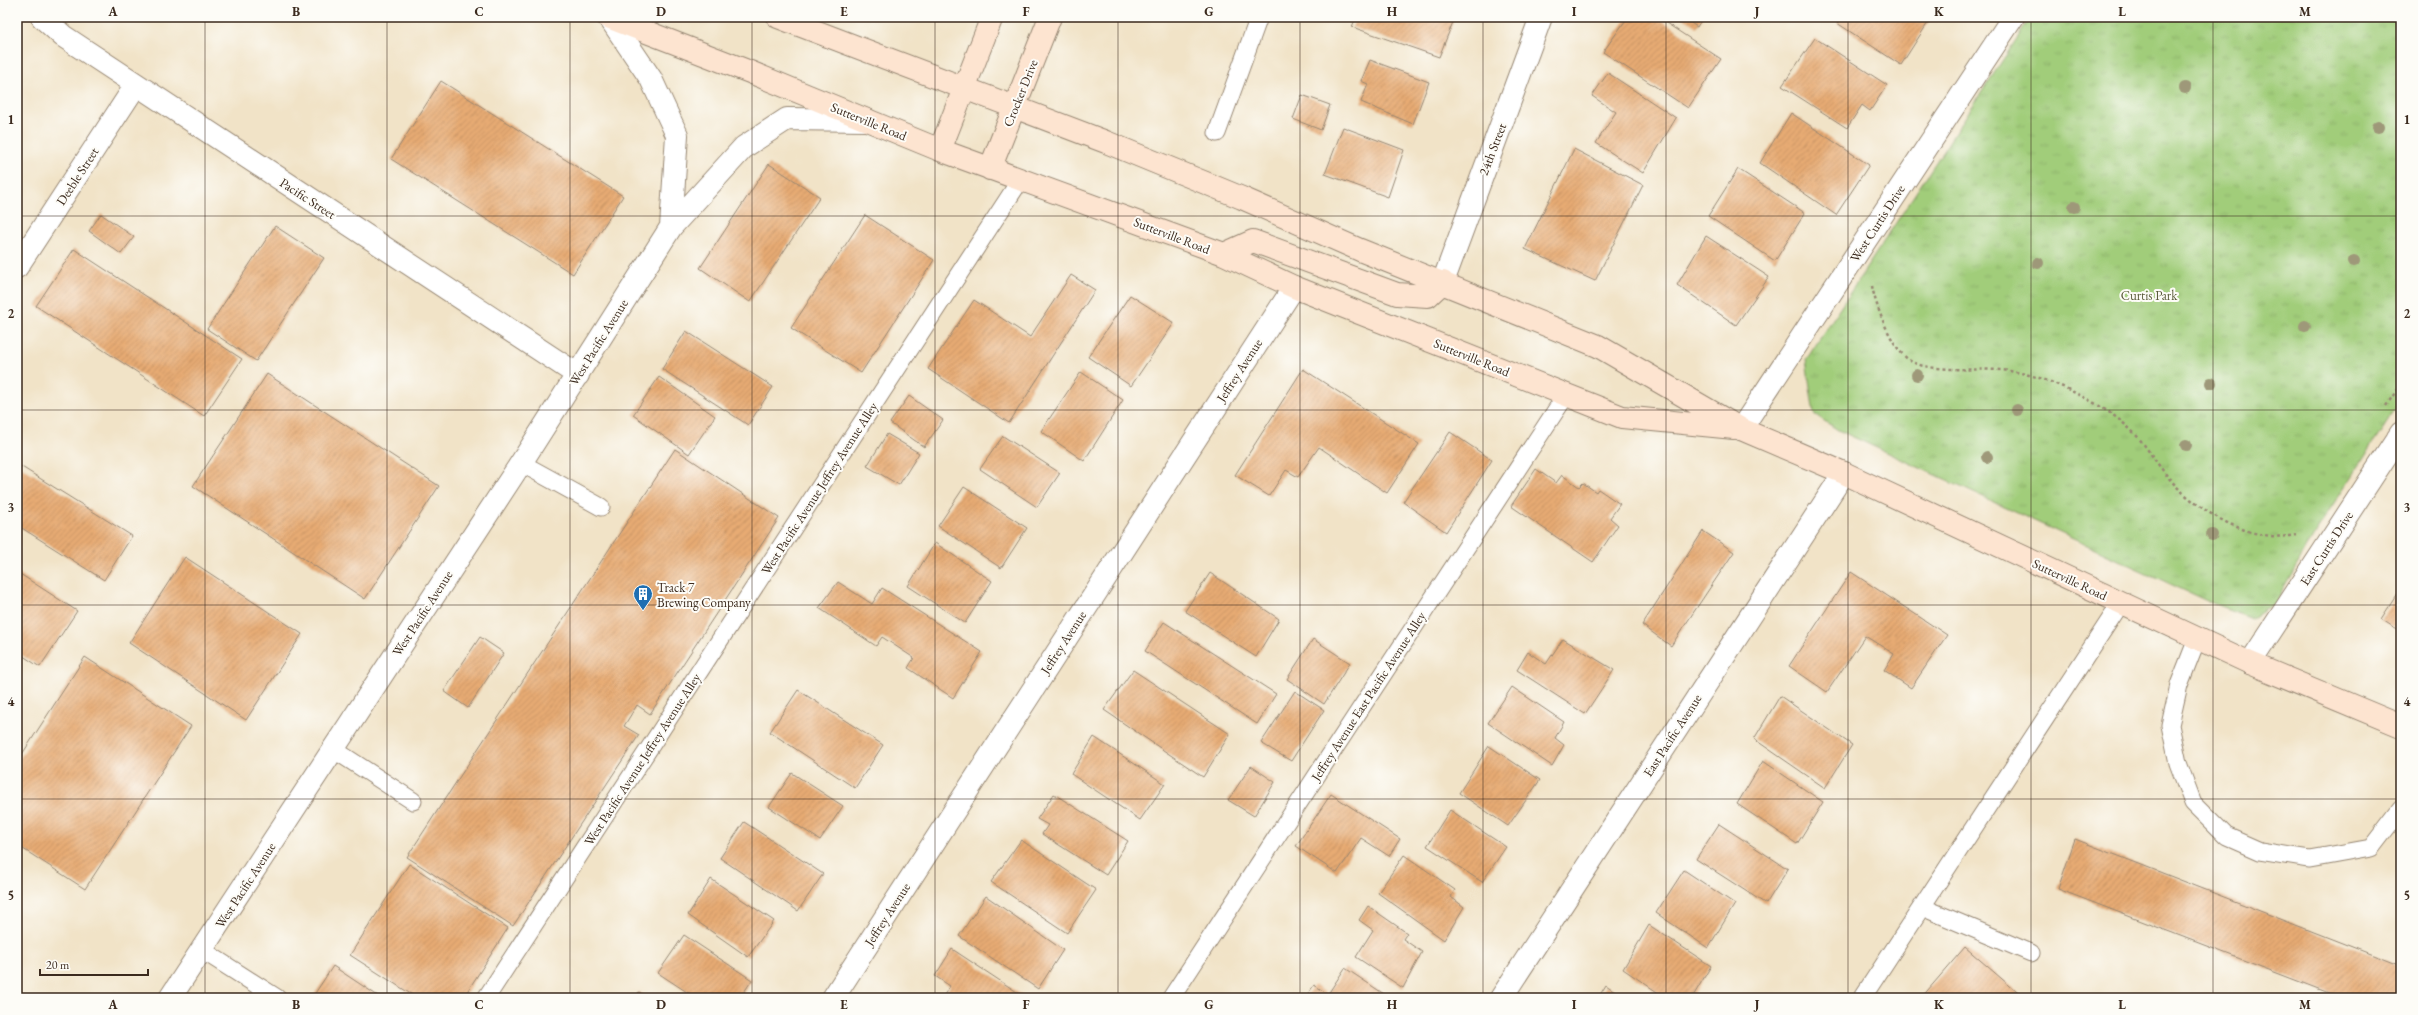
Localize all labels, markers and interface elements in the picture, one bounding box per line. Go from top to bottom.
text: A [107,3,118,20]
text: B [292,3,300,20]
text: C [474,3,484,20]
text: D [656,3,666,20]
text: E [840,3,848,20]
text: F [1022,3,1030,20]
text: G [1204,3,1214,20]
text: H [1387,3,1398,20]
text: I [1572,3,1577,20]
text: J [1753,3,1760,20]
text: K [1934,3,1945,20]
text: L [2118,3,2126,20]
text: M [2299,3,2311,20]
street label: Crocker Drive [999,57,1042,129]
street label: Sutterville Road [828,99,910,145]
text: 1 [8,111,15,128]
text: 1 [2404,111,2411,128]
street label: 24th Street [1475,121,1510,178]
street label: Deeble Street [52,144,102,208]
street label: Pacific Street [277,174,339,223]
street label: West Curtis Drive [1846,181,1909,265]
street label: Sutterville Road [1131,213,1213,258]
park label: Curtis Park [2121,287,2178,304]
street label: West Pacific Avenue [565,296,632,389]
text: 2 [8,305,15,322]
text: 2 [2404,305,2411,322]
street label: Jeffrey Avenue [1212,335,1266,406]
street label: Sutterville Road [1431,335,1513,381]
street label: West Pacific Avenue Jeffrey Avenue Alley [757,399,882,578]
text: 3 [8,499,15,516]
text: 3 [2404,499,2411,516]
street label: East Curtis Drive [2296,508,2357,589]
street label: Sutterville Road [2030,555,2110,604]
street label: West Pacific Avenue [388,567,456,659]
place label: Track 7 Brewing Company [657,579,751,611]
building icon: Track 7 Brewing Company [632,583,654,611]
street label: Jeffrey Avenue [1036,607,1090,678]
street label: Jeffrey Avenue East Pacific Avenue Alley [1307,608,1430,785]
street label: West Pacific Avenue Jeffrey Avenue Alley [580,670,705,849]
street label: East Pacific Avenue [1639,691,1705,780]
text: 4 [8,693,15,710]
text: 4 [2404,693,2411,710]
street label: West Pacific Avenue [211,839,279,931]
street label: Jeffrey Avenue [860,879,914,950]
text: 5 [8,887,14,904]
text: 5 [2404,887,2410,904]
scale bar [40,951,148,977]
text: 20 m [46,957,70,973]
text: A [107,996,118,1013]
text: B [292,996,300,1013]
text: C [474,996,484,1013]
text: D [656,996,666,1013]
text: E [840,996,848,1013]
text: F [1022,996,1030,1013]
text: G [1204,996,1214,1013]
text: H [1387,996,1398,1013]
text: I [1572,996,1577,1013]
text: J [1753,996,1760,1013]
text: K [1934,996,1945,1013]
text: L [2118,996,2126,1013]
text: M [2299,996,2311,1013]

